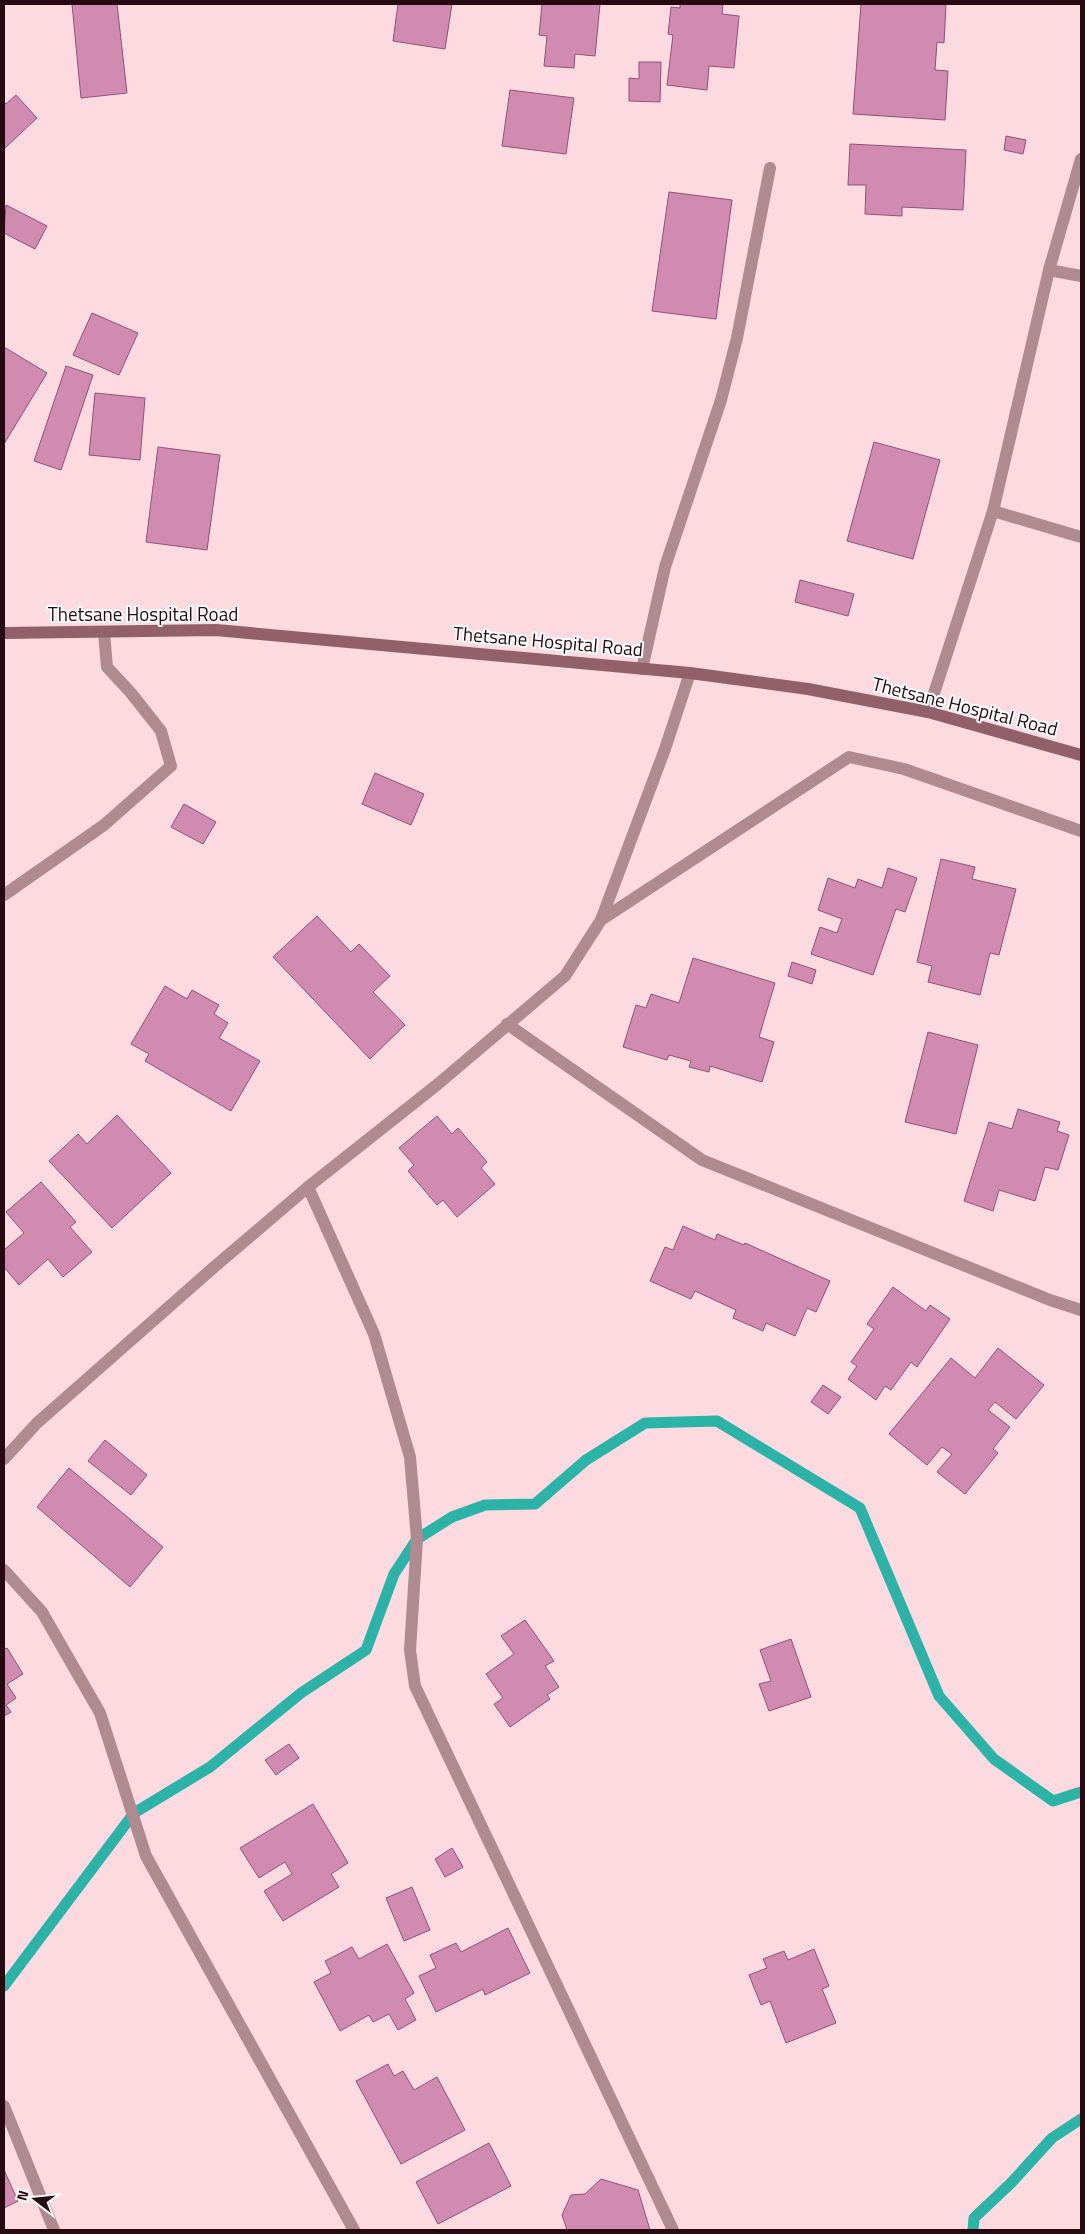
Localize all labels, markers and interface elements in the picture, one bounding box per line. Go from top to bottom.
street label: Thetsane Hospital Road [48,599,238,628]
street label: Thetsane Hospital Road [452,618,644,663]
street label: Thetsane Hospital Road [869,668,1061,743]
north arrow [10,2174,60,2224]
text: N [11,2188,33,2203]

